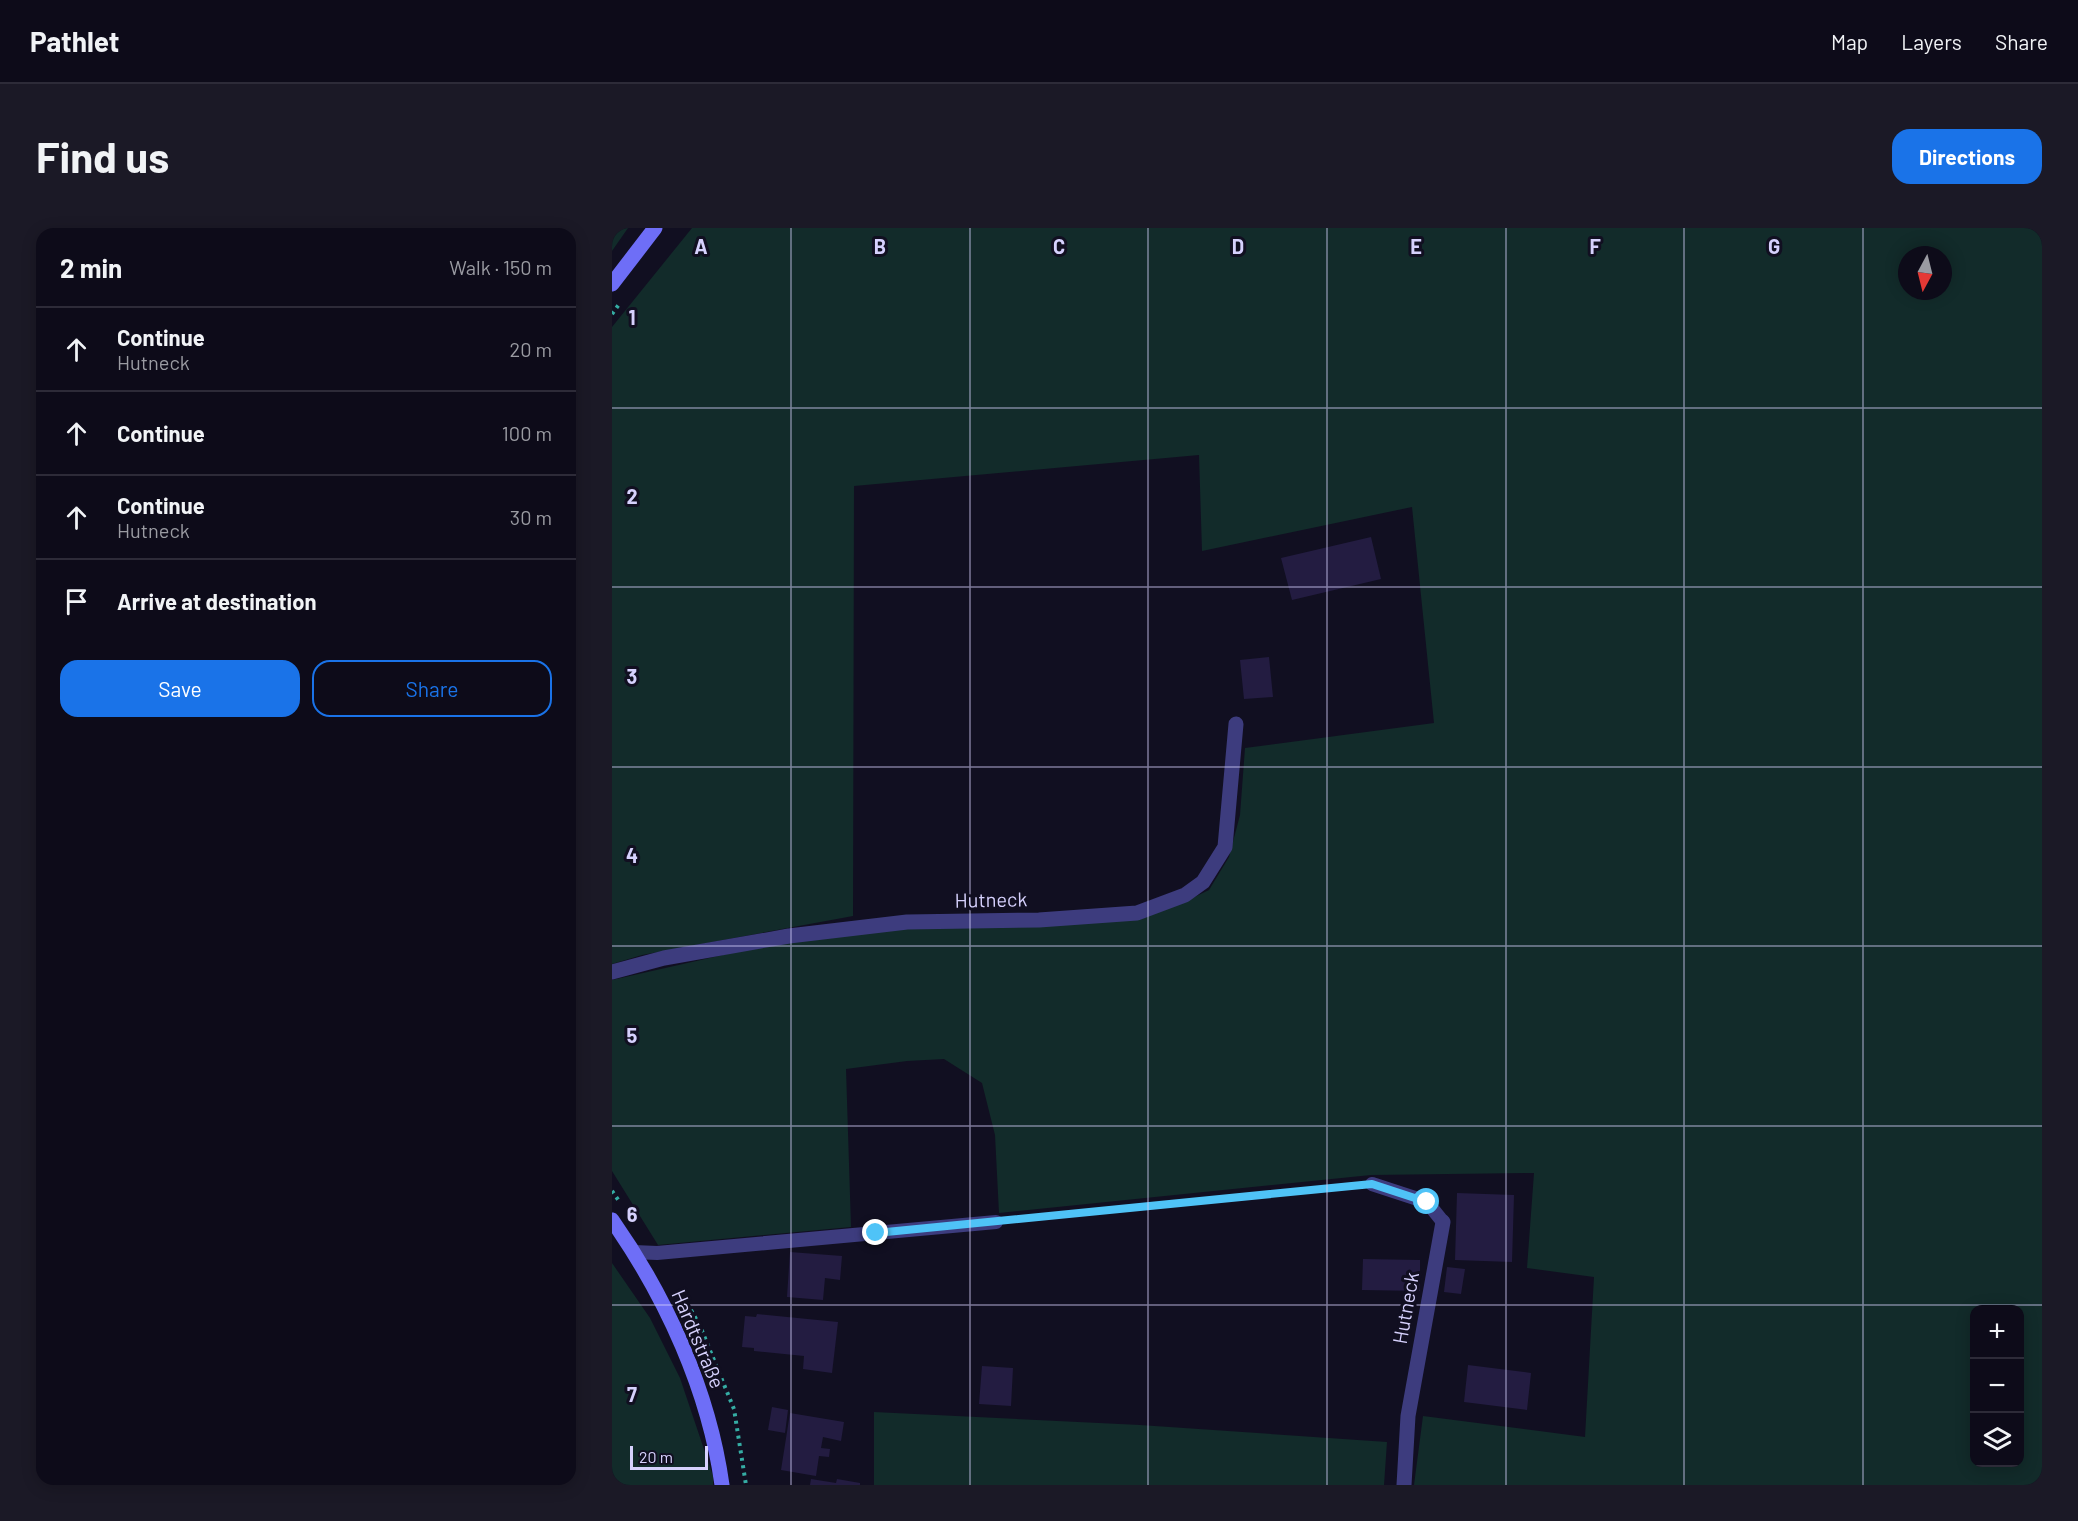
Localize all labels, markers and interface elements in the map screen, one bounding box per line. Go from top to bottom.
text: Pathlet [30,24,119,58]
text: Map [1831,29,1868,54]
text: Layers [1901,29,1962,54]
text: Share [1995,29,2048,54]
button: Directions [1892,129,2042,184]
text: Find us [36,131,169,181]
text: A [694,234,708,258]
text: B [874,234,886,258]
text: C [1053,234,1065,258]
text: D [1232,234,1244,258]
text: E [1410,234,1422,258]
text: F [1589,234,1601,258]
text: G [1768,234,1780,258]
north arrow [1898,246,1952,300]
text: 2 min [60,252,122,283]
text: Walk · 150 m [449,255,552,279]
text: 1 [628,305,636,329]
text: Continue [117,324,205,350]
icon: ahead [60,333,93,366]
text: 20 m [509,337,552,361]
text: Hutneck [117,350,190,374]
icon: ahead [60,417,93,450]
text: Continue [117,420,205,446]
text: 100 m [502,421,552,445]
text: 2 [626,484,638,508]
text: Continue [117,492,205,518]
icon: ahead [60,501,93,534]
text: 30 m [510,505,552,529]
text: Hutneck [117,518,190,542]
icon: arrive [60,585,93,618]
text: Arrive at destination [117,588,316,614]
button: Save [60,660,300,717]
button: Share [312,660,552,717]
text: 3 [627,664,637,688]
text: 4 [626,843,638,867]
street label: Hutneck [954,886,1028,912]
text: 5 [627,1023,638,1047]
route start [1413,1188,1439,1214]
text: 6 [627,1202,638,1226]
route end [862,1219,888,1245]
street label: Hutneck [1387,1270,1423,1346]
street label: Hardtstraße [667,1286,730,1392]
map controls [1970,1305,2024,1467]
button: + [1970,1305,2024,1359]
button: − [1970,1359,2024,1413]
text: 7 [627,1382,637,1406]
button: layers [1970,1413,2024,1467]
scale bar [630,1443,708,1470]
text: 20 m [639,1447,673,1466]

